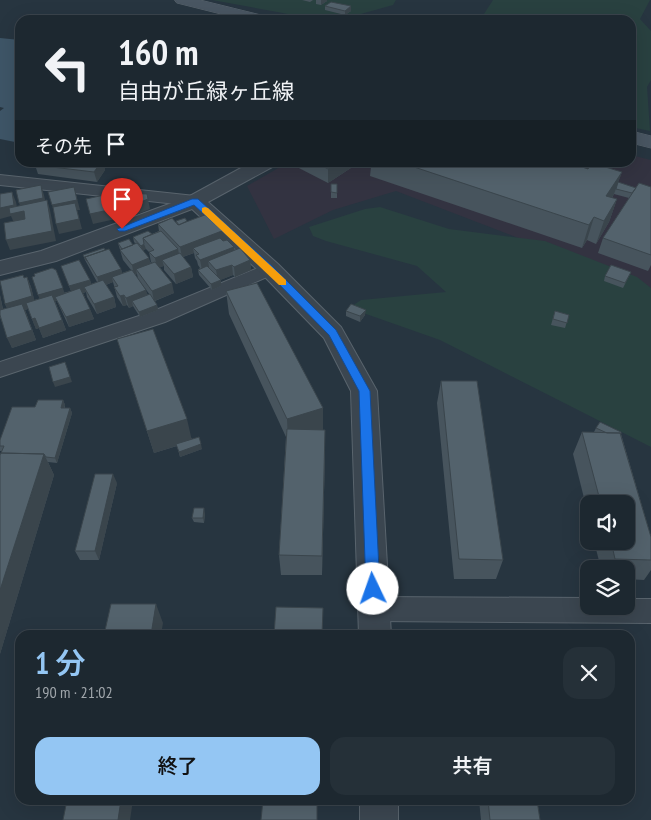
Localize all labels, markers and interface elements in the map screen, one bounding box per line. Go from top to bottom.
text: 160 m [118,29,199,75]
icon: left [35,35,100,100]
text: 自由が丘緑ヶ丘線 [118,77,294,105]
icon: arrive [102,130,130,158]
text: その先 [35,134,92,158]
pin [101,178,143,229]
icon: arrive [108,185,136,213]
map controls [580,495,635,615]
button: sound [580,495,635,550]
button: layers [580,560,635,615]
position arrow [346,562,398,614]
text: 1 分 [35,643,86,682]
button: close [563,647,615,699]
text: 190 m · 21:02 [35,682,113,702]
button: 終了 [35,737,320,795]
button: 共有 [330,737,615,795]

